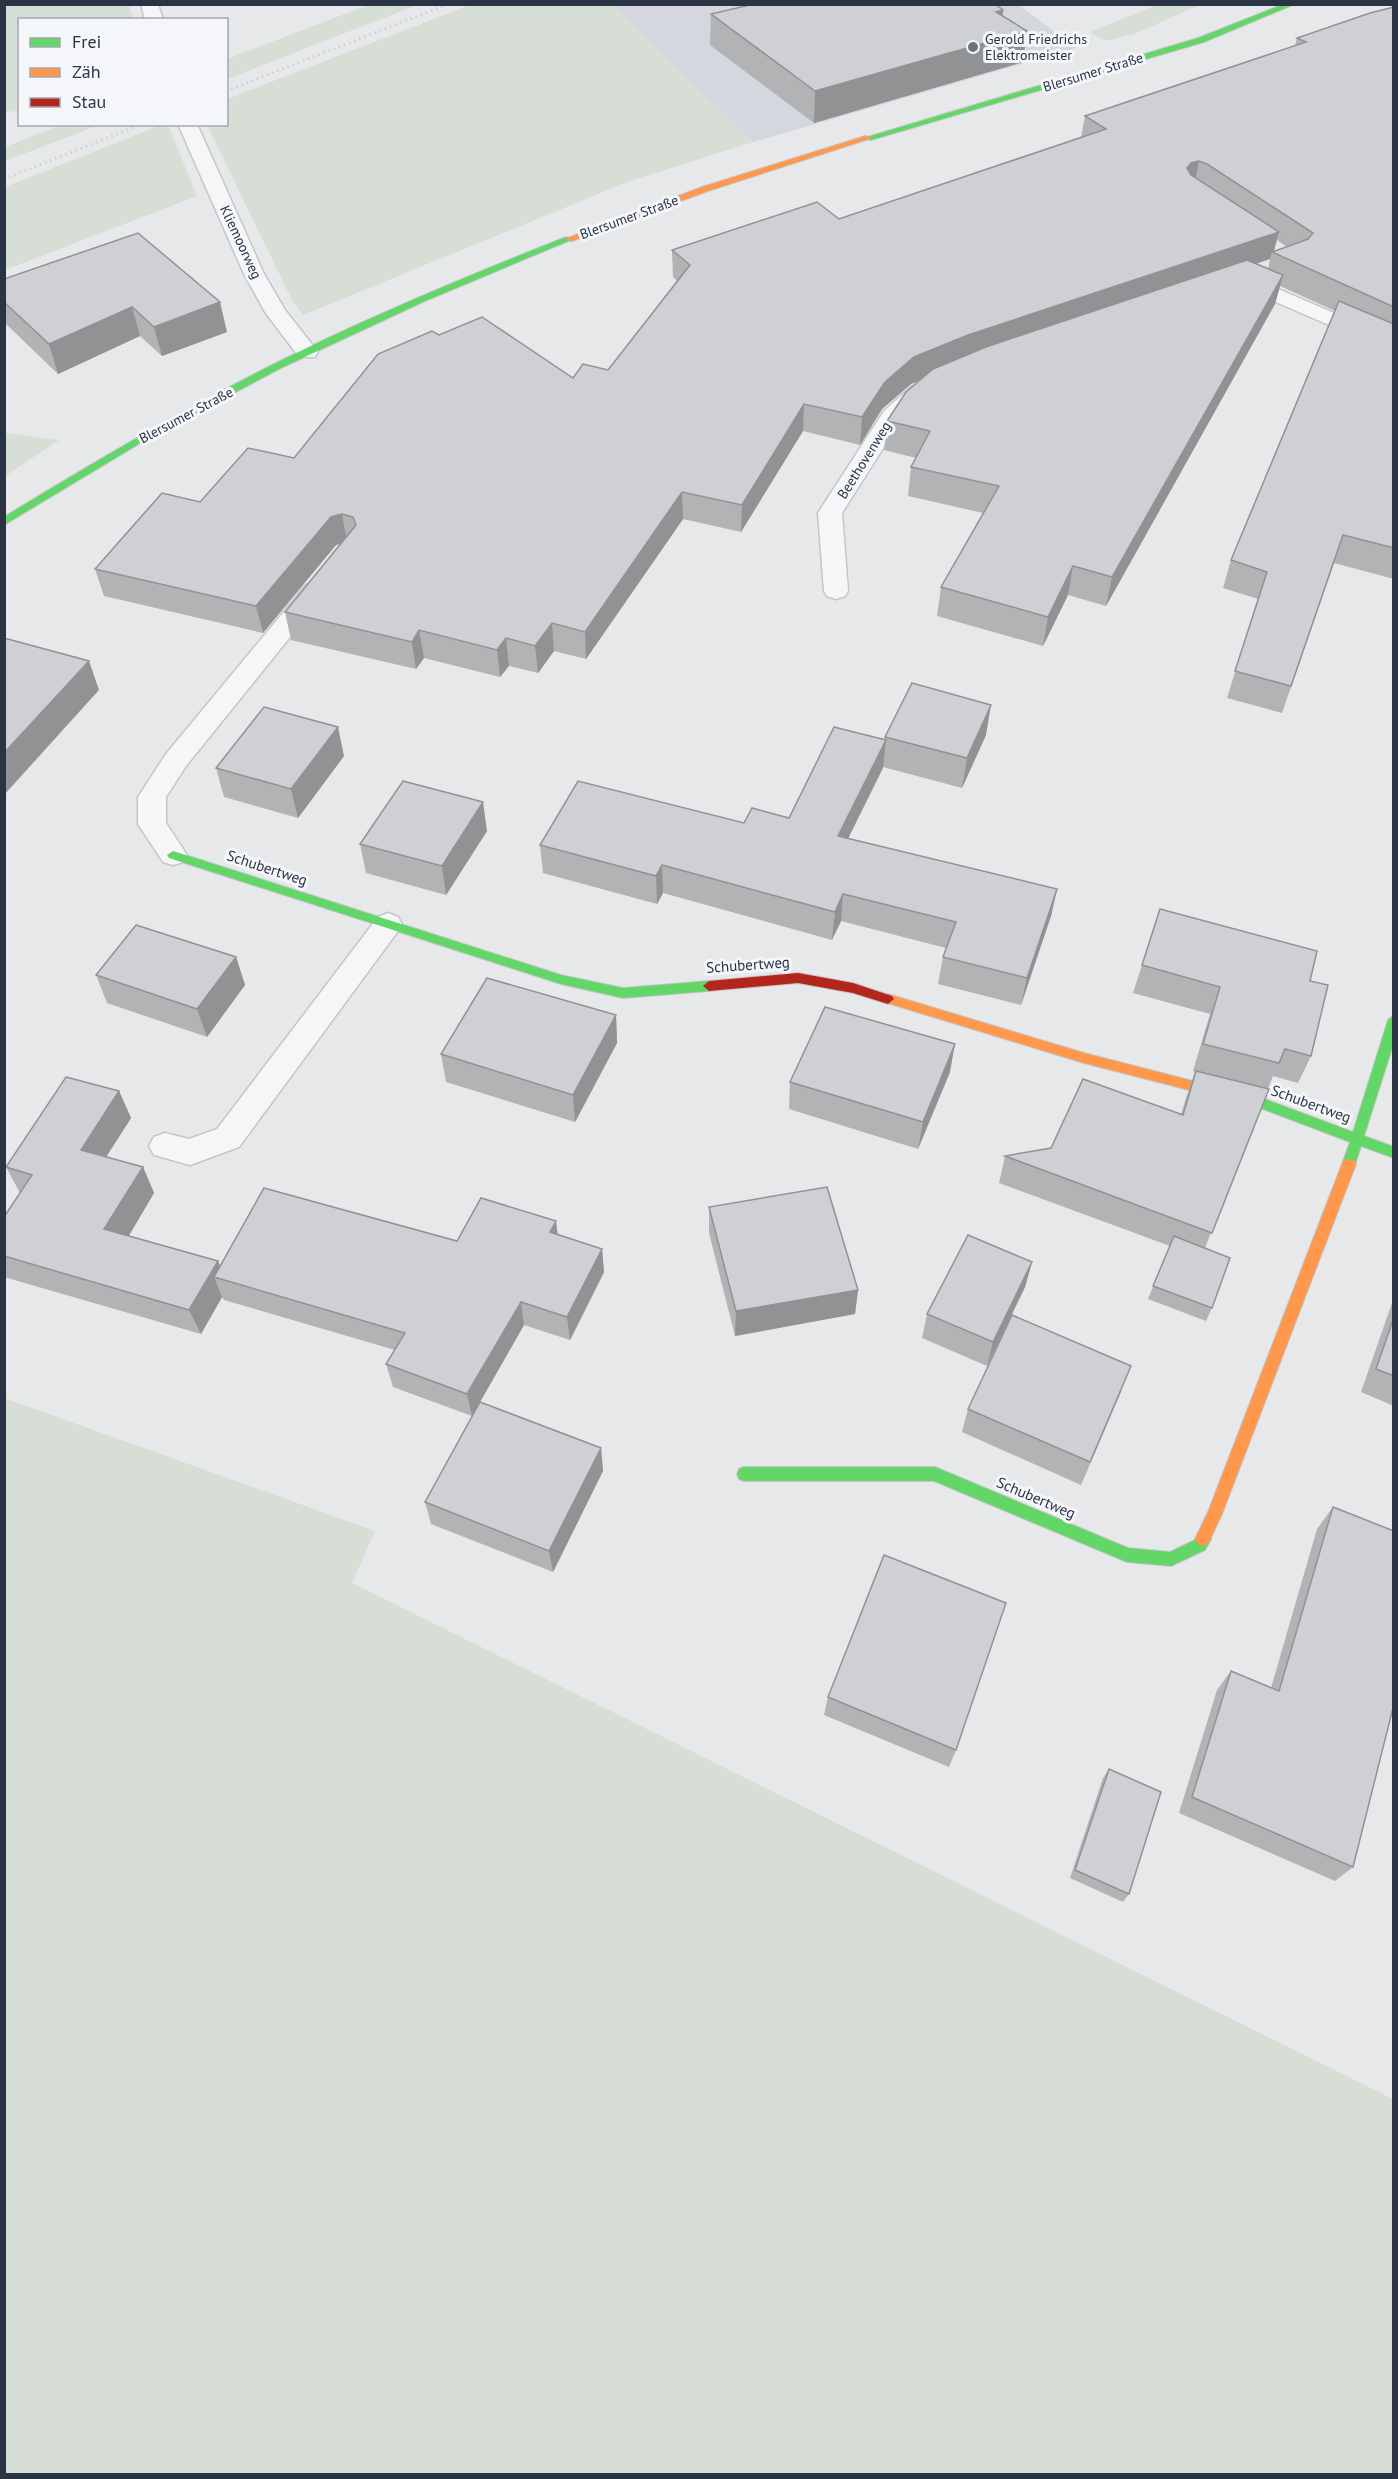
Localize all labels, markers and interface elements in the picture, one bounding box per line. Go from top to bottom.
legend [18,18,228,126]
text: Frei [72,30,101,53]
place label: Gerold Friedrichs Elektromeister [985,30,1087,64]
marker: Gerold Friedrichs Elektromeister [966,40,980,54]
street label: Blersumer Straße [1041,48,1145,96]
text: Zäh [72,60,101,83]
text: Stau [72,90,106,113]
street label: Blersumer Straße [577,191,681,243]
street label: Kliemoorweg [216,202,266,282]
street label: Blersumer Straße [136,383,236,447]
street label: Beethovenweg [833,418,895,502]
street label: Schubertweg [224,846,310,889]
street label: Schubertweg [706,952,790,977]
street label: Schubertweg [1269,1080,1354,1127]
street label: Schubertweg [994,1472,1078,1523]

